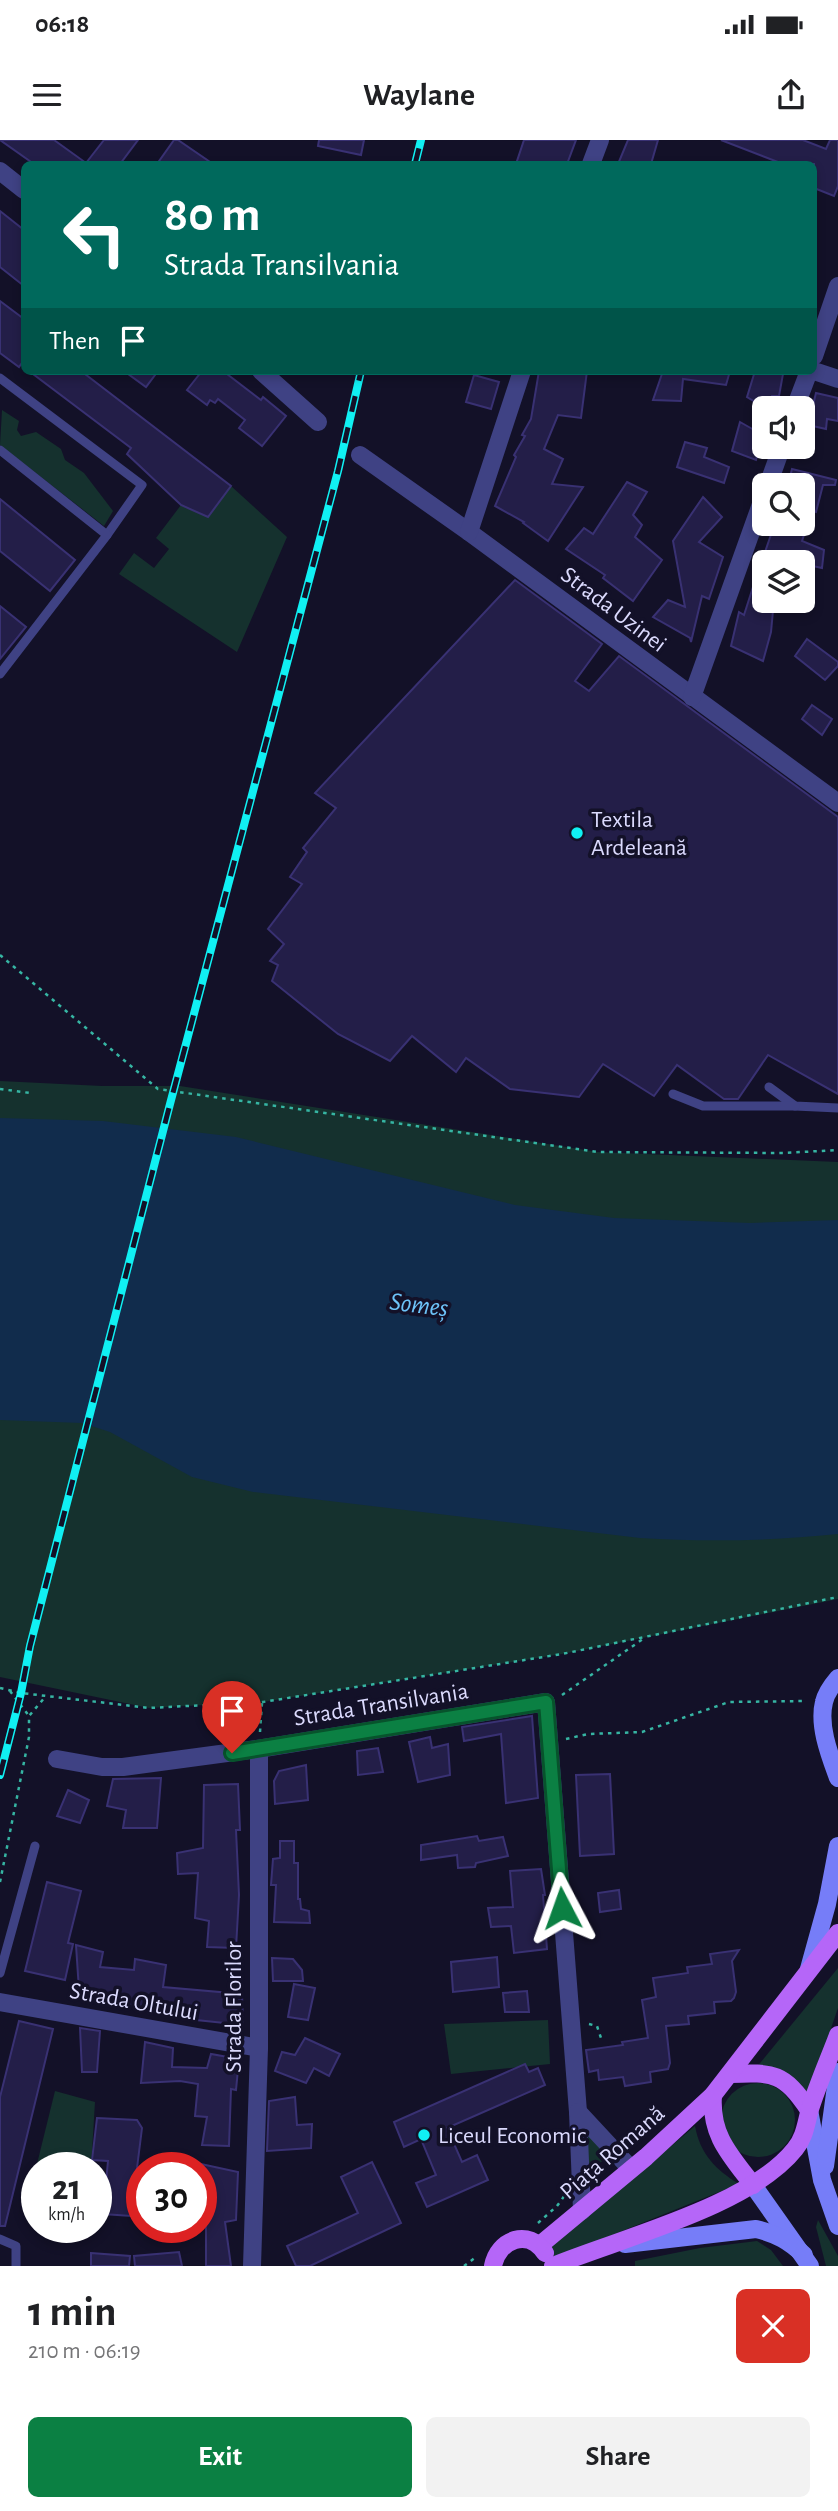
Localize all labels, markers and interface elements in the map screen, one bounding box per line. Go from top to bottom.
text: 06:18 [35,11,89,37]
icon: menu [28,76,66,114]
icon: share [772,76,810,114]
text: Waylane [363,79,475,111]
icon: left [49,189,140,280]
text: 80 m [164,191,261,240]
text: Strada Transilvania [164,249,399,281]
icon: arrive [114,322,152,360]
text: Then [49,328,100,354]
map controls [752,396,815,613]
button: sound [752,396,815,459]
button: search [752,473,815,536]
button: layers [752,550,815,613]
street label: Strada Uzinei [556,563,671,657]
place label: Textila Ardeleană [591,808,687,860]
marker: Textila Ardeleană [569,825,585,841]
water label: Someș [388,1289,450,1323]
street label: Strada Transilvania [292,1679,470,1731]
pin [202,1681,262,1753]
icon: arrive [213,1692,251,1730]
position arrow [525,1871,599,1945]
street label: Strada Florilor [222,1941,246,2073]
street label: Strada Oltului [68,1979,200,2025]
street label: Piața Romană [556,2101,670,2205]
place label: Liceul Economic [438,2124,586,2148]
marker: Liceul Economic [416,2127,432,2143]
speed limit sign: 30 [126,2152,217,2243]
text: 21 [52,2171,81,2206]
text: km/h [48,2206,85,2224]
button: close [736,2289,810,2363]
text: 1 min [28,2291,117,2333]
text: 210 m · 06:19 [28,2340,141,2363]
button: Exit [28,2417,412,2497]
button: Share [426,2417,810,2497]

